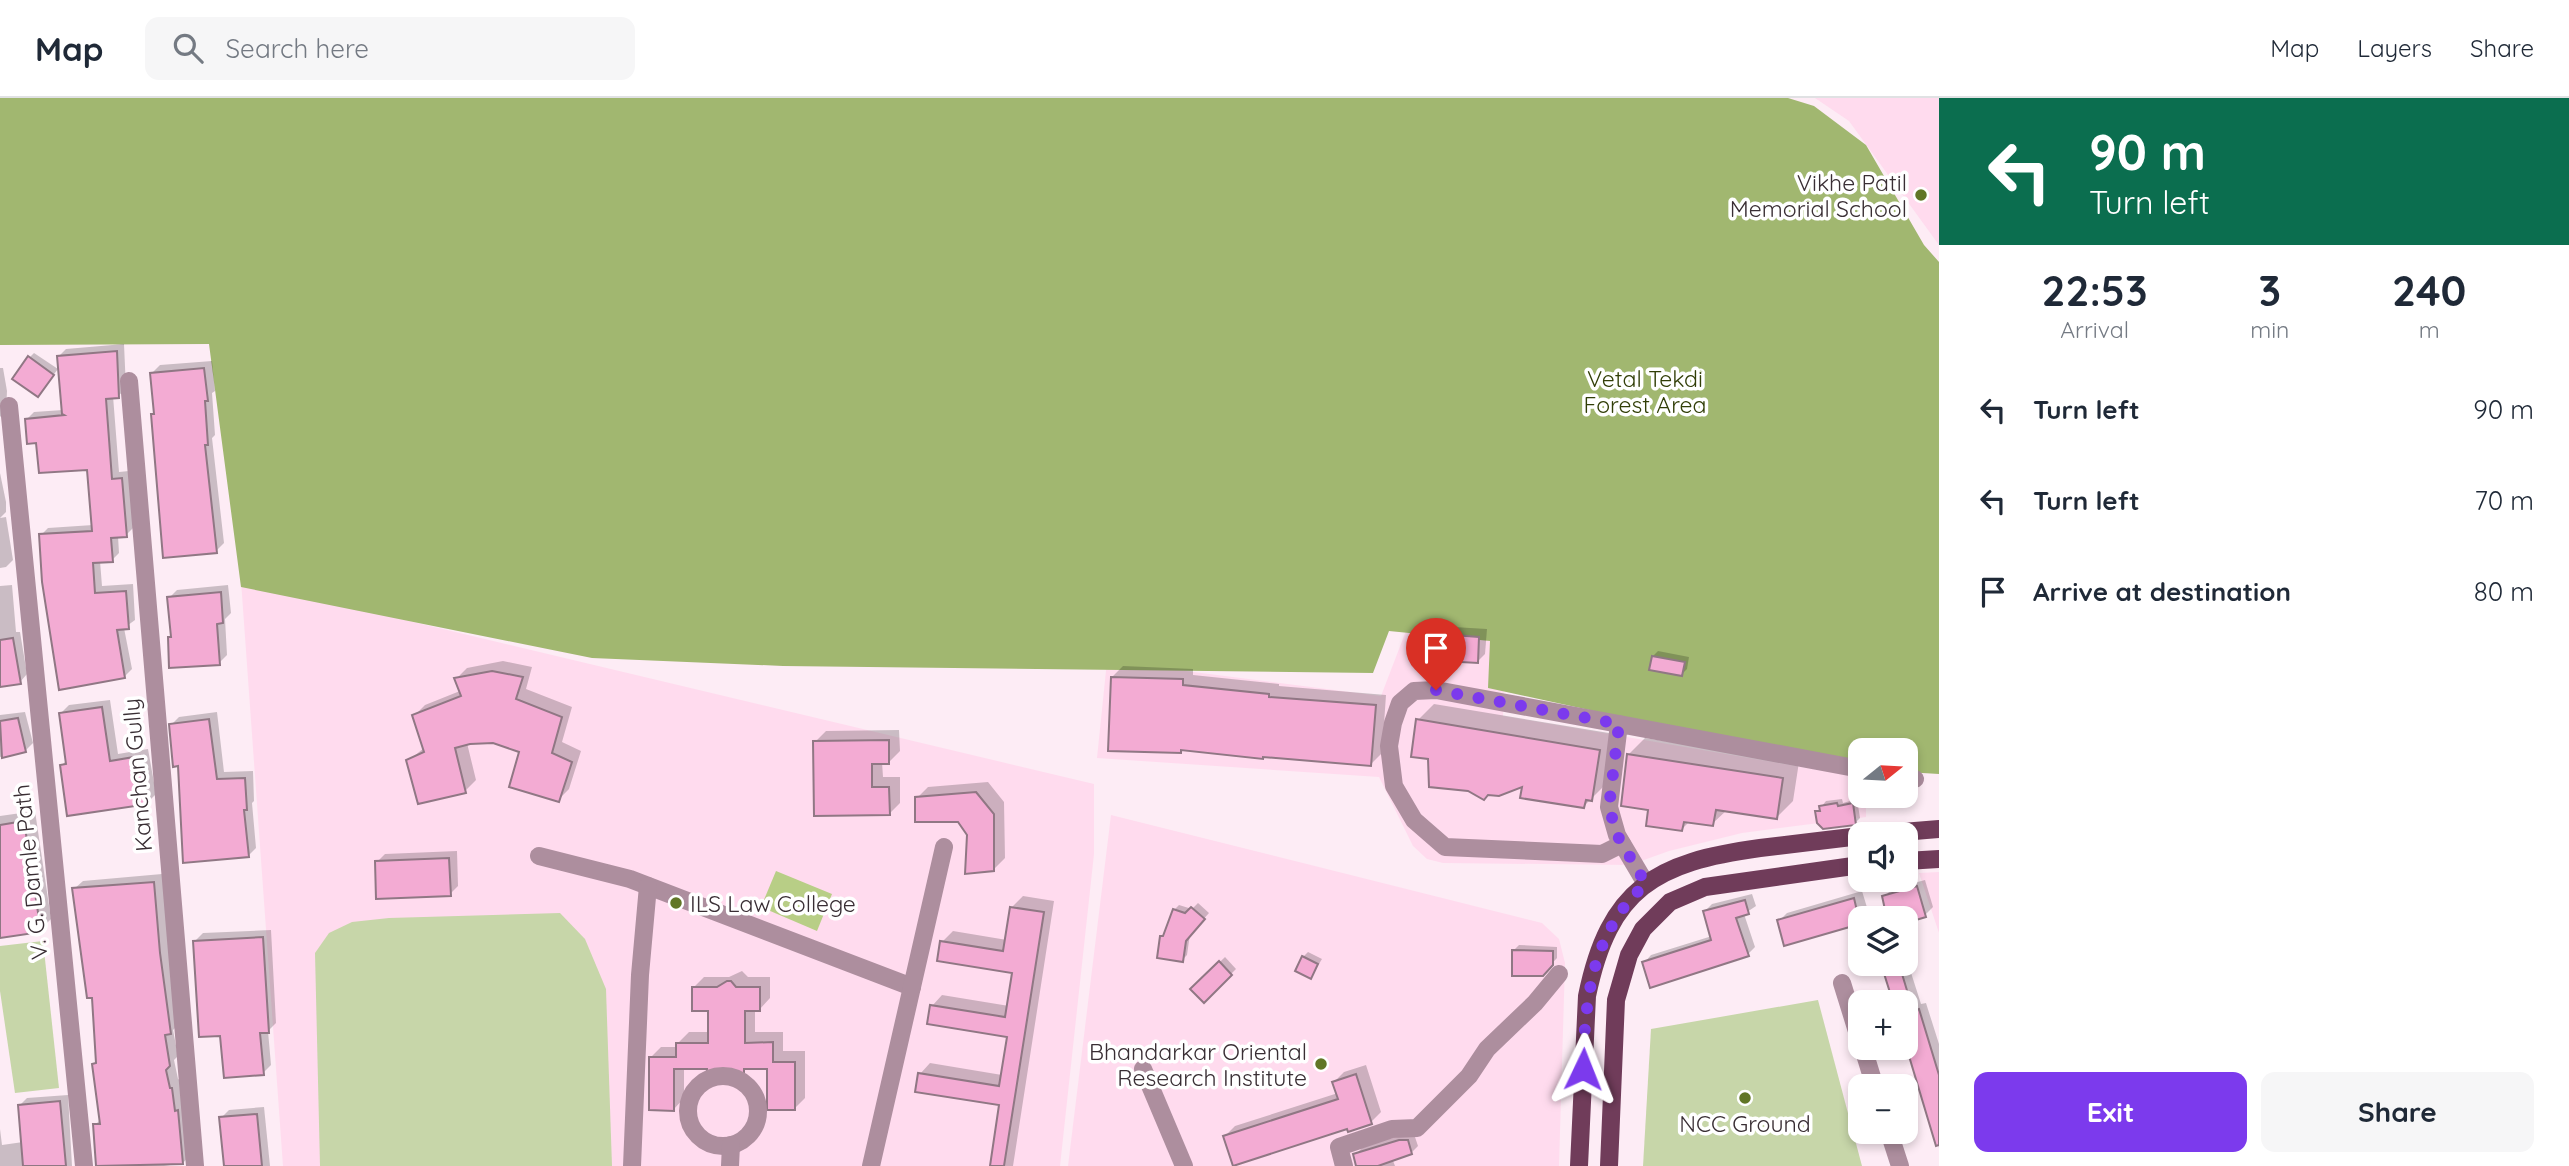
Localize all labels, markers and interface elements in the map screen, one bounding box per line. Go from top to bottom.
search box [145,17,635,80]
text: Map [35,28,103,69]
icon: search [169,29,207,67]
text: Search here [225,32,369,65]
text: Map [2270,33,2319,63]
text: Layers [2357,33,2432,63]
text: Share [2470,33,2534,63]
text: 90 m [2089,121,2206,182]
icon: left [1974,126,2065,217]
place label: Vikhe Patil Memorial School [1730,168,1907,223]
text: Turn left [2089,182,2210,222]
marker: Vikhe Patil Memorial School [1913,187,1929,203]
text: 22:53 [2042,264,2148,317]
text: 3 [2259,264,2281,317]
text: 240 [2392,264,2466,317]
text: Arrival [2060,315,2129,344]
text: min [2250,315,2289,344]
text: m [2419,315,2440,344]
park label: Vetal Tekdi Forest Area [1583,364,1707,419]
icon: left [1974,391,2012,429]
text: Turn left [2033,393,2140,426]
text: 90 m [2473,393,2534,426]
icon: left [1974,482,2012,520]
text: Turn left [2033,484,2140,517]
text: 70 m [2474,484,2534,517]
icon: arrive [1974,573,2012,611]
text: Arrive at destination [2033,575,2291,608]
text: 80 m [2474,575,2534,608]
pin [1406,618,1466,690]
icon: arrive [1417,629,1455,667]
street label: Kanchan Gully [116,697,158,853]
north arrow [1848,738,1918,808]
map controls [1848,738,1918,1144]
street label: V. G. Damle Path [6,783,54,961]
button: sound [1848,822,1918,892]
place label: ILS Law College [690,889,856,918]
marker: ILS Law College [668,895,684,911]
button: layers [1848,906,1918,976]
button: + [1848,990,1918,1060]
position arrow [1546,1032,1620,1106]
place label: Bhandarkar Oriental Research Institute [1089,1037,1307,1092]
marker: Bhandarkar Oriental Research Institute [1313,1056,1329,1072]
button: Exit [1974,1072,2247,1152]
button: Share [2261,1072,2534,1152]
button: − [1848,1074,1918,1144]
marker: NCC Ground [1737,1090,1753,1106]
place label: NCC Ground [1679,1109,1811,1138]

